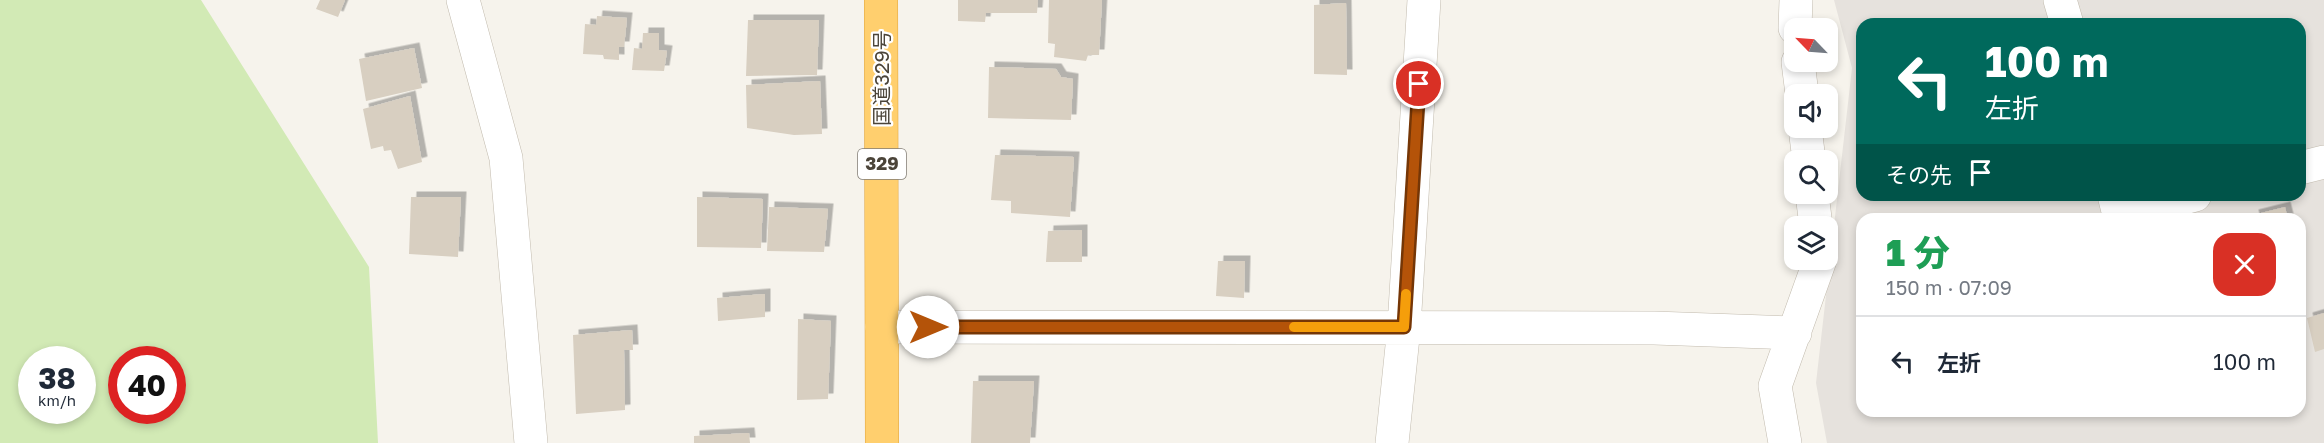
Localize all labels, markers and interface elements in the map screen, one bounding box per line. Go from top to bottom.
north arrow [1784,18,1838,72]
map controls [1784,18,1838,270]
street label: 国道329号 [869,30,893,126]
text: 100 m [1985,36,2108,86]
icon: left [1886,42,1964,120]
pin [1393,58,1444,109]
icon: arrive [1402,67,1435,100]
button: sound [1784,84,1838,138]
text: 左折 [1985,92,2039,124]
road number: 329 [858,149,906,179]
button: search [1784,150,1838,204]
icon: arrive [1964,156,1997,189]
text: その先 [1886,161,1952,188]
button: layers [1784,216,1838,270]
text: 1 分 [1886,231,1950,274]
button: close [2213,233,2276,296]
text: 150 m · 07:09 [1886,275,2012,299]
position arrow [896,295,960,359]
icon: left [1886,345,1919,378]
speed limit sign: 40 [108,346,186,424]
text: 100 m [2213,348,2276,375]
text: 左折 [1937,349,1981,376]
text: 38 [38,360,76,396]
text: km/h [38,391,76,409]

